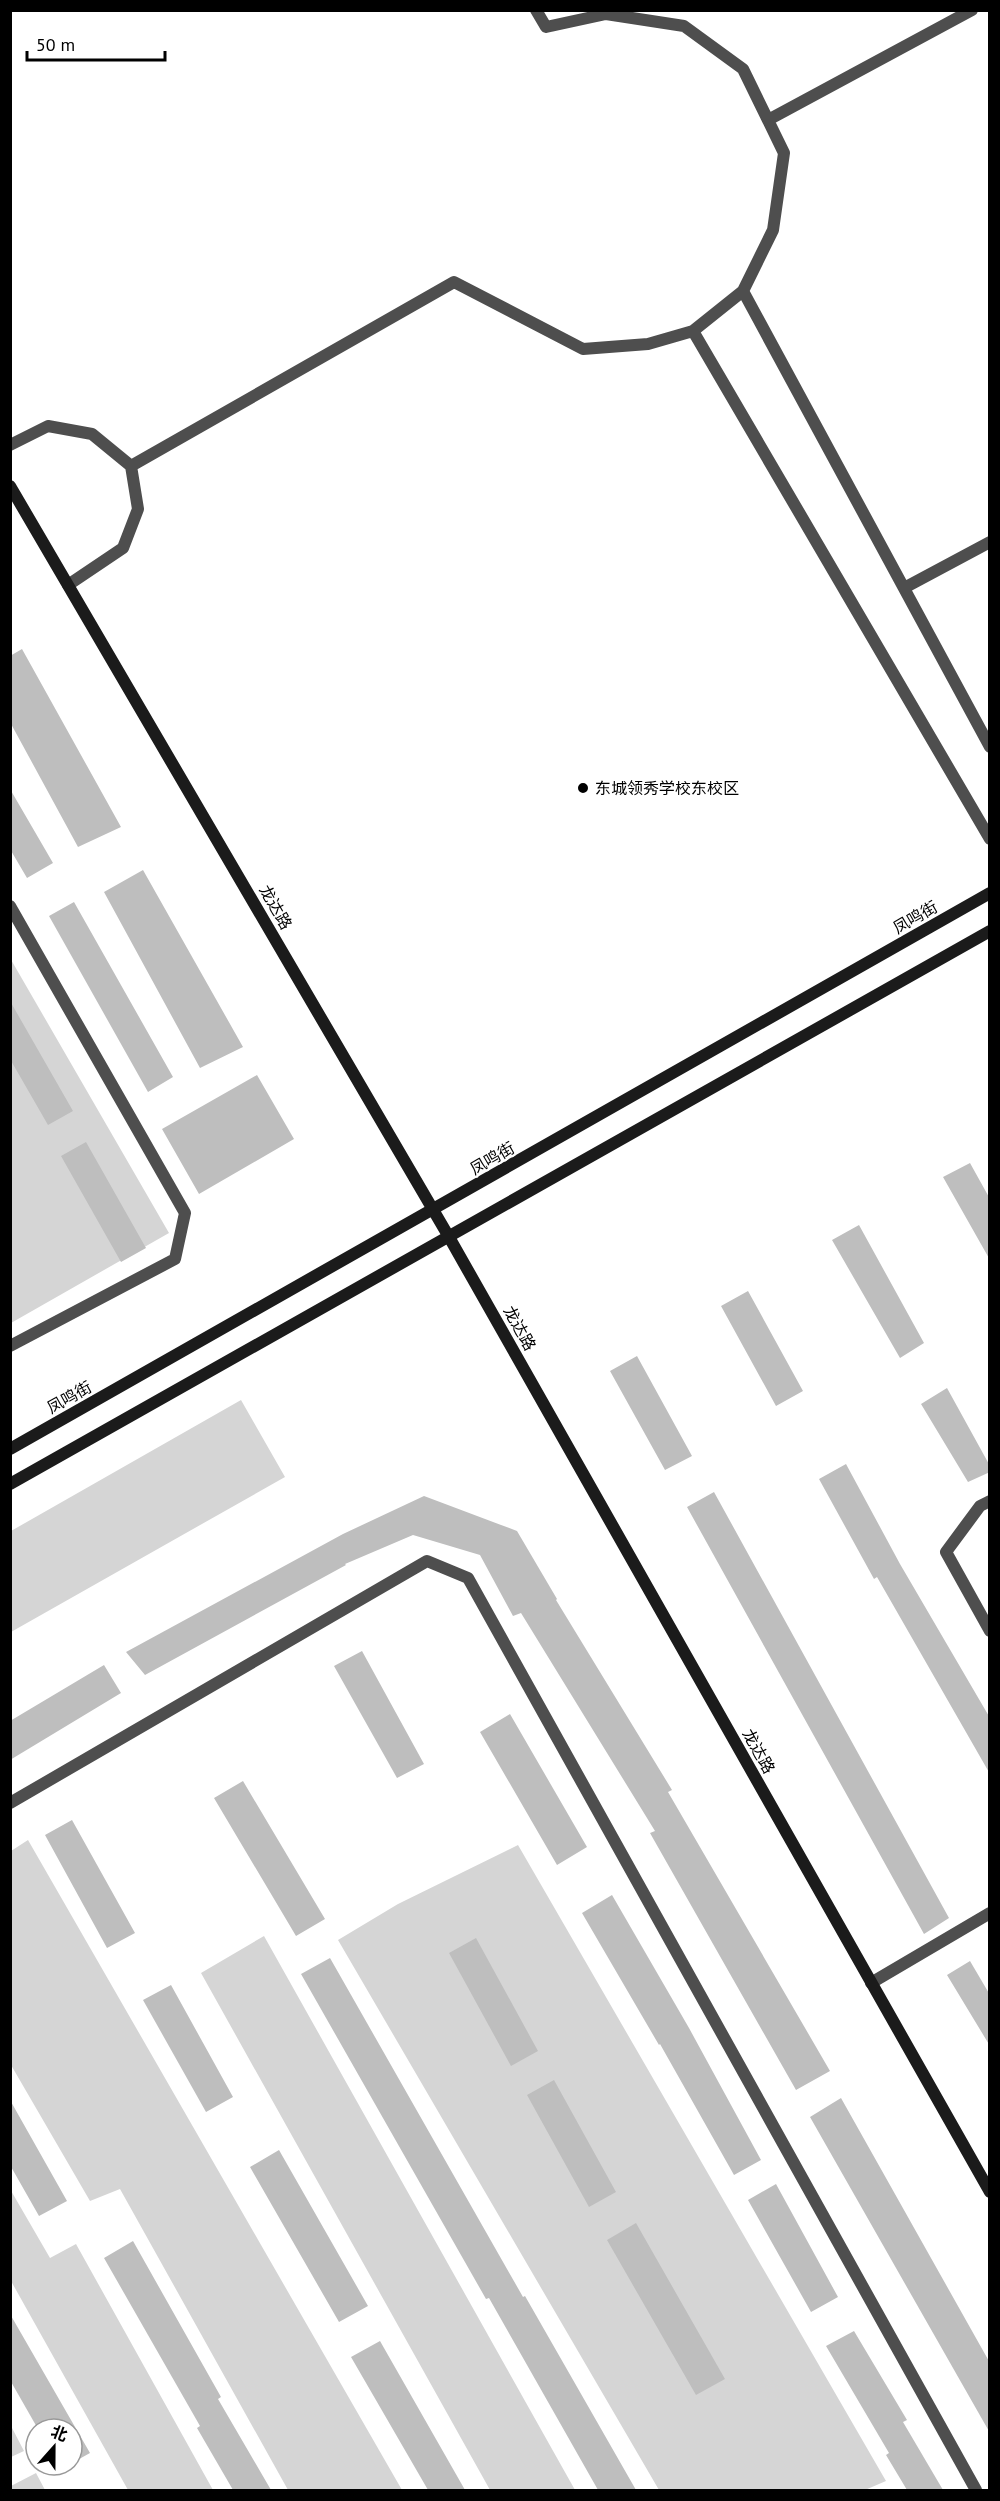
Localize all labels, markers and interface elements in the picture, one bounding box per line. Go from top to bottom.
scale bar [27,24,165,62]
text: 50 m [36,33,75,56]
place label: 东城领秀学校东校区 [595,778,739,798]
marker: 东城领秀学校东校区 [576,781,590,795]
street label: 龙达路 [255,881,297,933]
street label: 凤鸣街 [889,896,941,938]
street label: 凤鸣街 [466,1137,518,1179]
street label: 龙达路 [500,1302,540,1354]
street label: 凤鸣街 [43,1377,95,1417]
street label: 龙达路 [739,1725,779,1777]
north arrow [24,2417,84,2477]
text: 北 [48,2421,70,2445]

